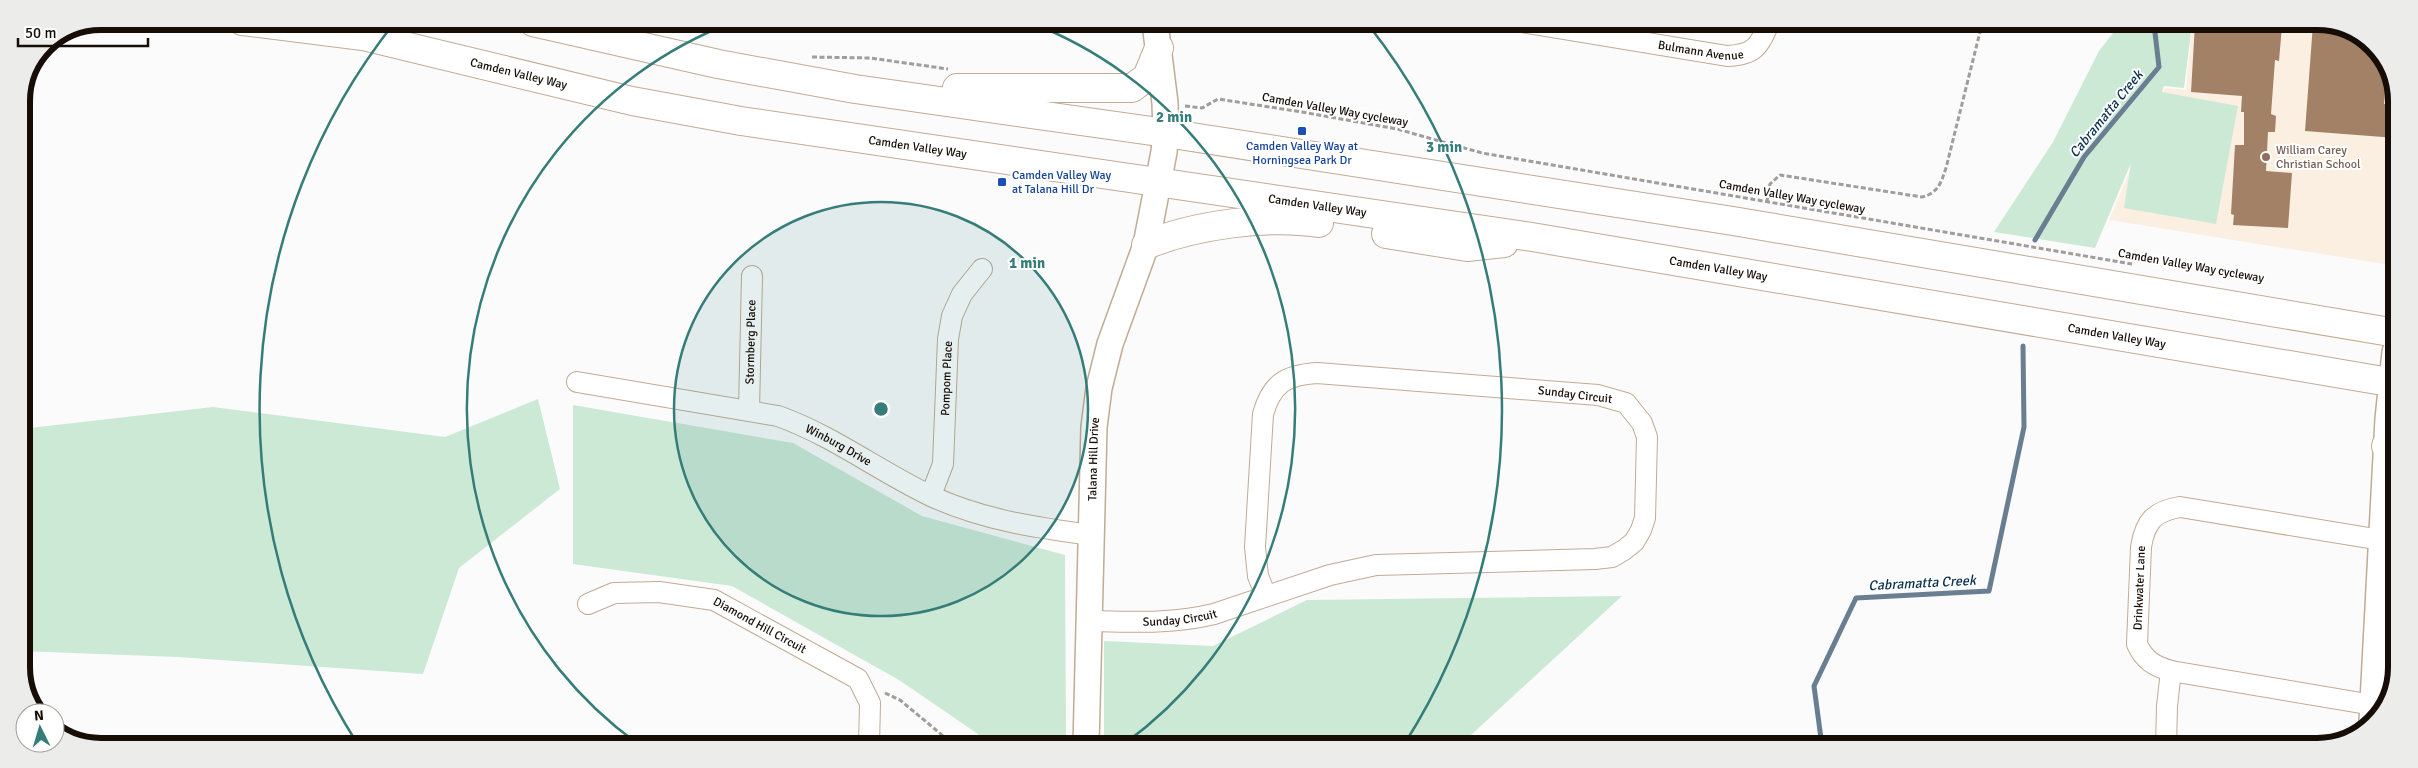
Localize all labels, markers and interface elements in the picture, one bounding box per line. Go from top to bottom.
scale bar [18,15,148,47]
text: 50 m [25,24,56,42]
street label: Bulmann Avenue [1657,37,1745,64]
street label: Camden Valley Way [469,55,569,93]
water label: Cabramatta Creek [2066,65,2148,161]
street label: Camden Valley Way cycleway [1261,90,1409,130]
text: 2 min [1156,108,1192,126]
marker: Camden Valley Way at Horningsea Park Dr [1296,125,1308,137]
street label: Camden Valley Way [867,132,968,162]
text: 3 min [1426,138,1462,156]
place label: Camden Valley Way at Horningsea Park Dr [1246,139,1358,168]
place label: William Carey Christian School [2276,143,2361,172]
marker: William Carey Christian School [2260,151,2272,163]
place label: Camden Valley Way at Talana Hill Dr [1012,168,1111,197]
marker: Camden Valley Way at Talana Hill Dr [996,176,1008,188]
street label: Camden Valley Way cycleway [1718,177,1866,217]
street label: Camden Valley Way [1267,191,1368,220]
street label: Camden Valley Way cycleway [2117,246,2265,286]
street label: Camden Valley Way [1668,253,1769,284]
text: 1 min [1009,254,1045,272]
street label: Stormberg Place [742,300,759,385]
street label: Camden Valley Way [2067,320,2167,352]
street label: Pompom Place [937,340,955,416]
street label: Sunday Circuit [1537,383,1613,407]
centre of rings [872,400,890,418]
street label: Talana Hill Drive [1085,416,1103,501]
street label: Winburg Drive [803,421,874,469]
street label: Drinkwater Lane [2130,545,2149,631]
water label: Cabramatta Creek [1868,572,1978,594]
street label: Diamond Hill Circuit [711,594,809,657]
street label: Sunday Circuit [1143,606,1219,629]
north arrow [15,703,65,753]
text: N [33,707,45,724]

